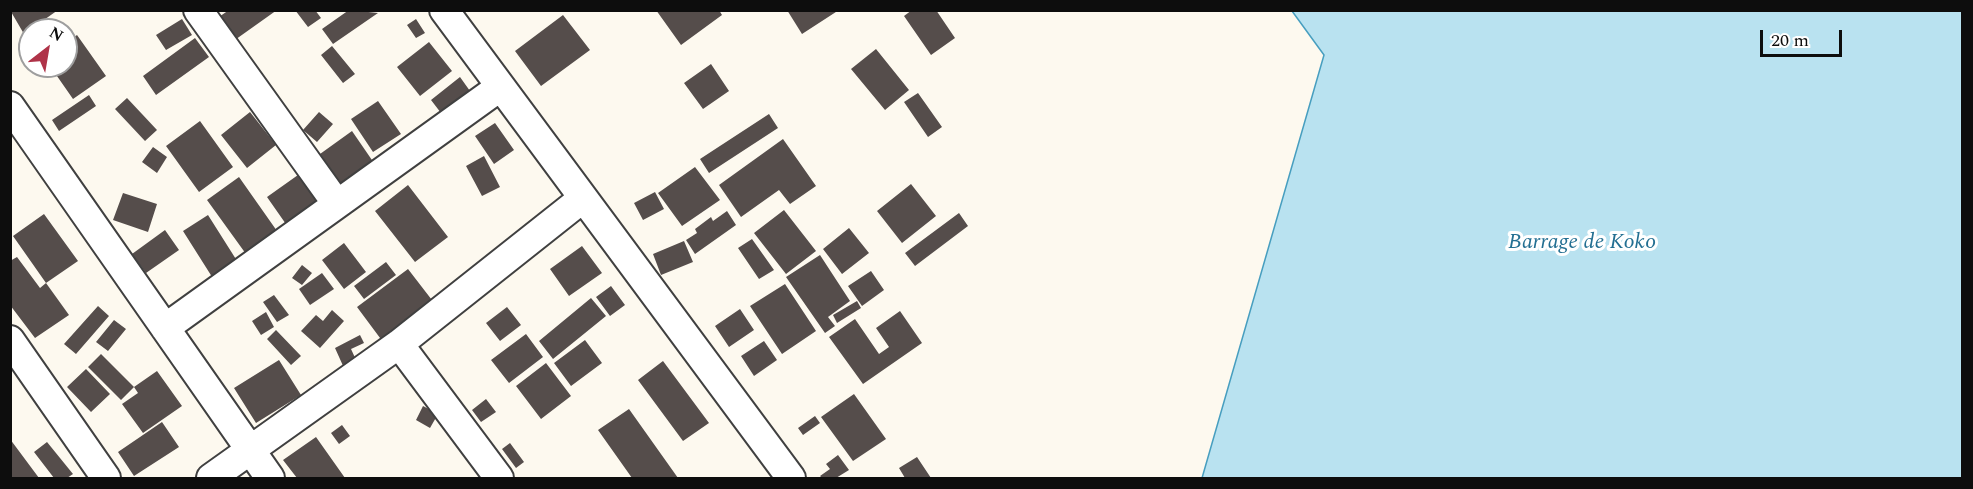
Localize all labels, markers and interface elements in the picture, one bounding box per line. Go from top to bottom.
north arrow [18,18,78,78]
scale bar [1763,18,1846,56]
text: N [44,21,68,48]
text: 20 m [1771,27,1809,54]
water label: Barrage de Koko [1508,231,1656,257]

